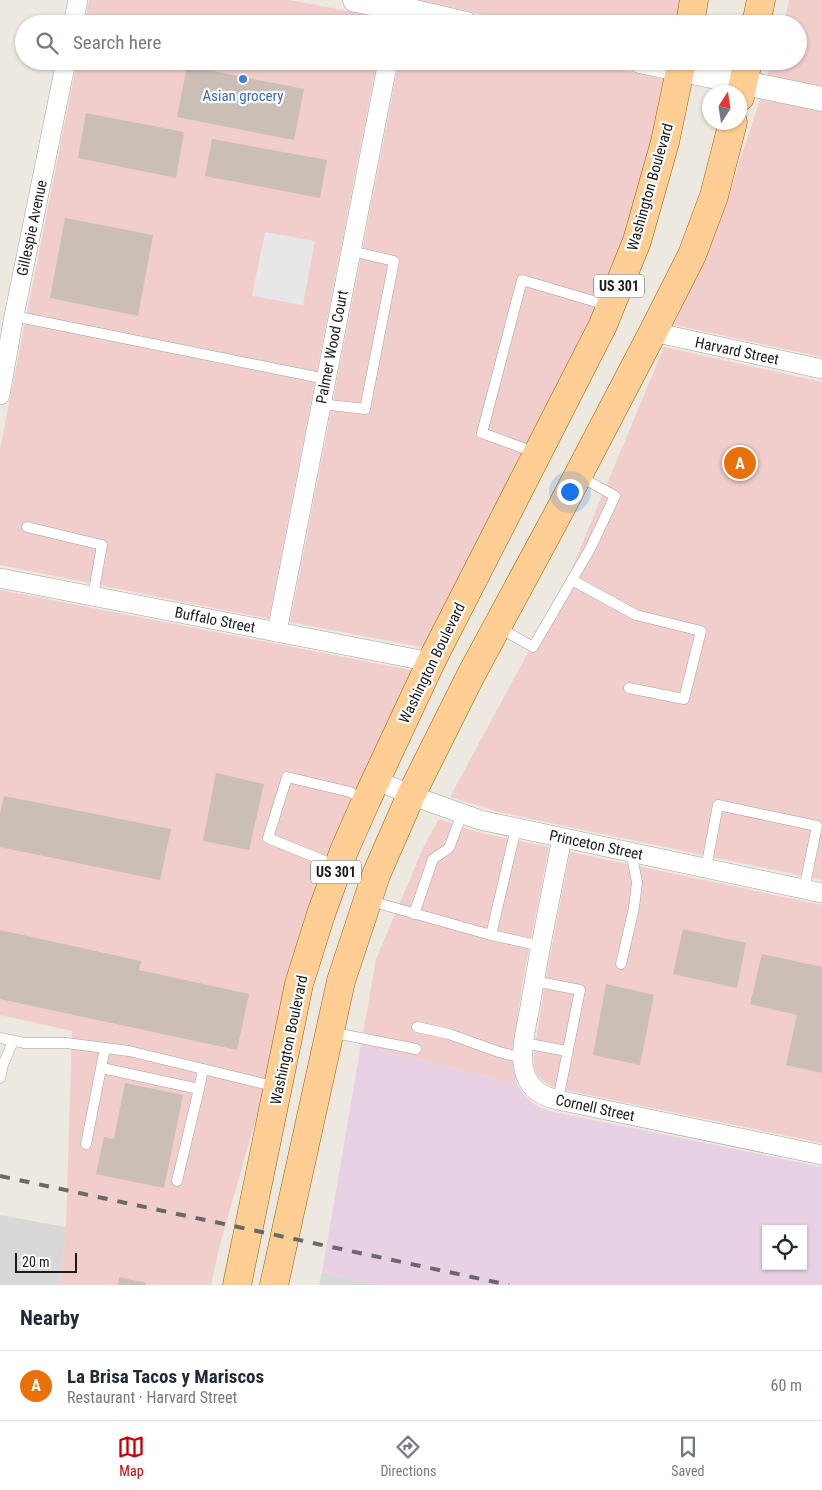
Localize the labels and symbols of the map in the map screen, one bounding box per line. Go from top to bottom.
marker: Asian grocery [237,73,249,85]
north arrow [702,85,747,130]
place label: Asian grocery [202,87,284,105]
street label: Washington Boulevard [623,121,677,253]
street label: Gillespie Avenue [13,178,51,278]
road number: US 301 [594,274,644,298]
street label: Palmer Wood Court [312,289,352,405]
street label: Harvard Street [693,333,781,369]
pin: A [724,444,756,482]
your location [557,479,583,505]
street label: Washington Boulevard [395,600,469,726]
street label: Buffalo Street [173,603,257,637]
street label: Princeton Street [548,826,644,864]
road number: US 301 [311,860,361,884]
street label: Washington Boulevard [266,974,312,1106]
street label: Cornell Street [554,1091,636,1125]
scale bar [15,1250,78,1273]

